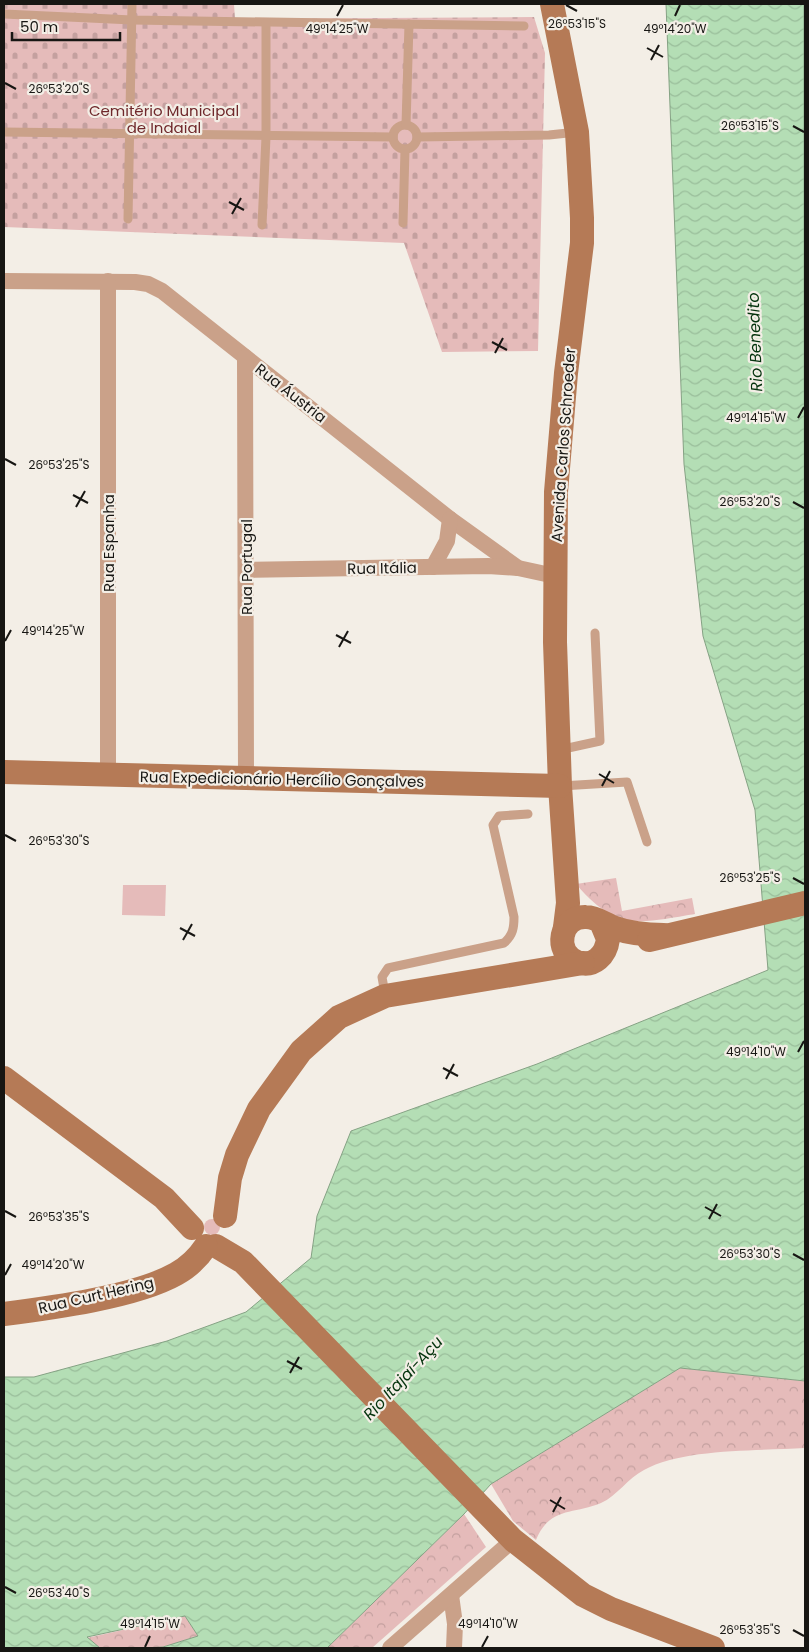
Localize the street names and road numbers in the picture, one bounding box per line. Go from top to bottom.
street label: Avenida Carlos Schroeder [546,347,580,543]
street label: Rua Áustria [251,358,331,428]
street label: Rua Espanha [98,494,119,592]
street label: Rua Portugal [236,519,257,615]
street label: Rua Itália [347,557,417,579]
street label: Rua Expedicionário Hercílio Gonçalves [140,766,425,792]
street label: Rua Curt Hering [36,1272,156,1318]

